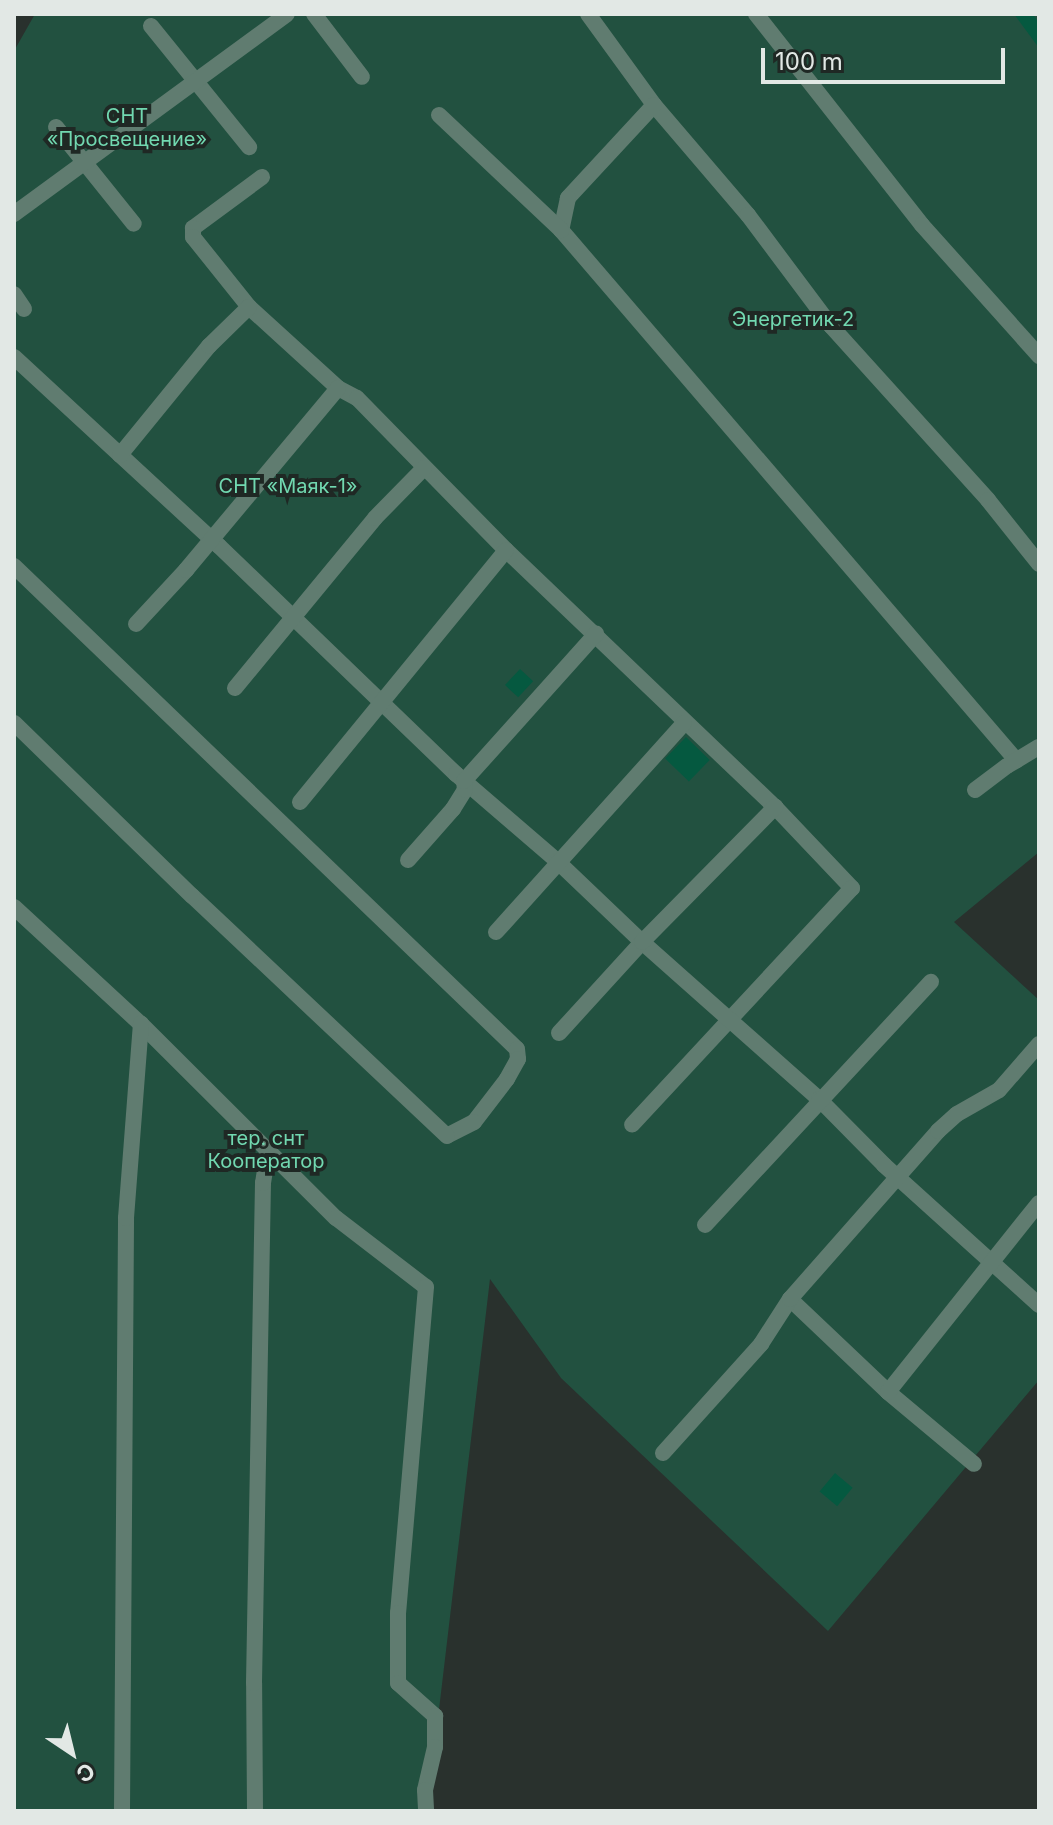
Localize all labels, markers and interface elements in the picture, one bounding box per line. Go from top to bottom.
scale bar [765,32,1009,82]
text: 100 m [775,47,843,76]
park label: СНТ «Просвещение» [47,104,207,151]
park label: Энергетик-2 [732,307,854,331]
park label: СНТ «Маяк-1» [219,474,357,498]
park label: тер. снт Кооператор [208,1127,324,1174]
north arrow [32,1713,112,1793]
text: С [72,1757,100,1788]

